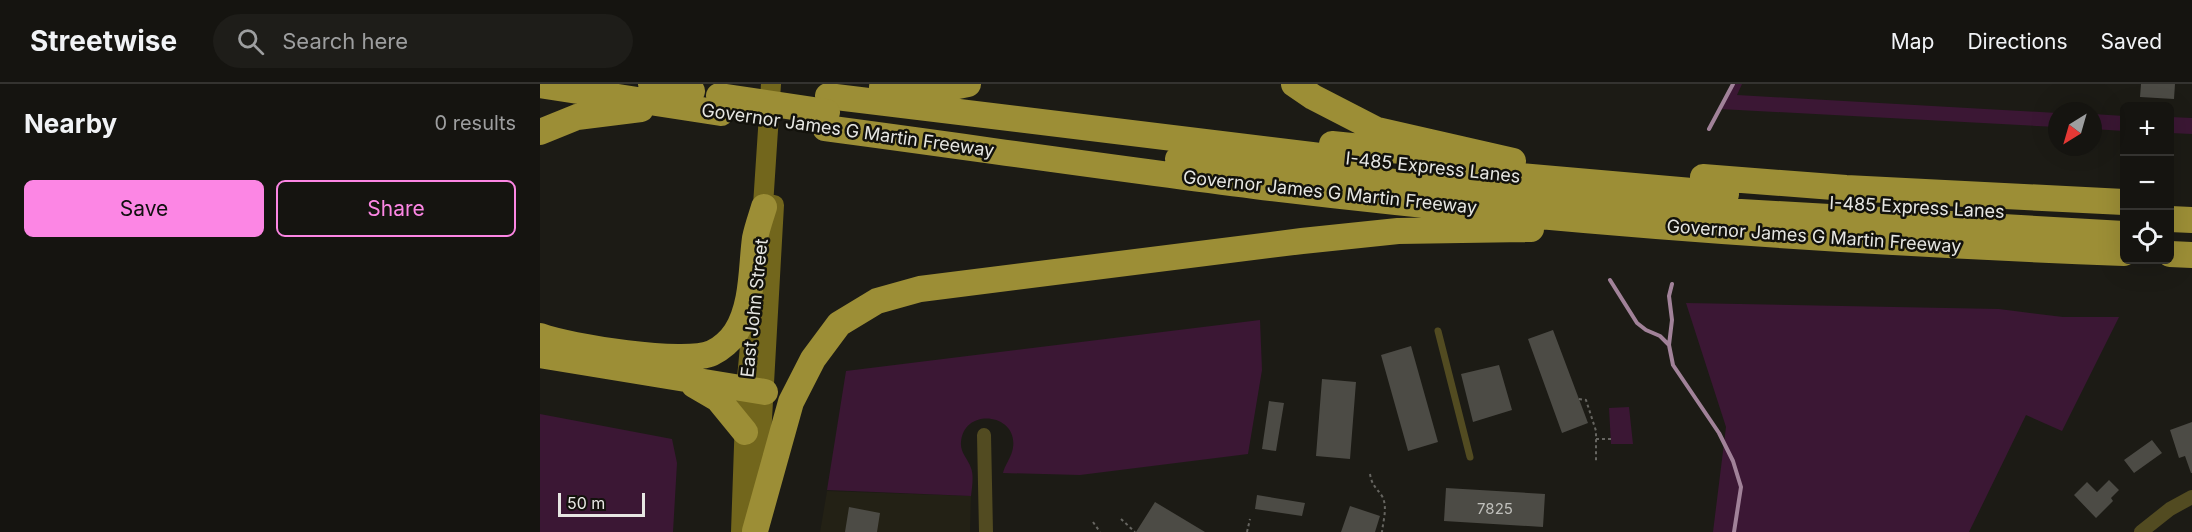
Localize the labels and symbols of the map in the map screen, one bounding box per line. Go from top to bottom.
street label: Governor James G Martin Freeway [700,99,996,161]
north arrow [2048,102,2102,156]
street label: I-485 Express Lanes [1345,147,1521,187]
street label: Governor James G Martin Freeway [1182,166,1478,218]
street label: I-485 Express Lanes [1829,192,2005,222]
street label: Governor James G Martin Freeway [1666,215,1962,257]
street label: East John Street [736,237,772,379]
scale bar [558,490,645,518]
house number: 7825 [1477,499,1513,518]

